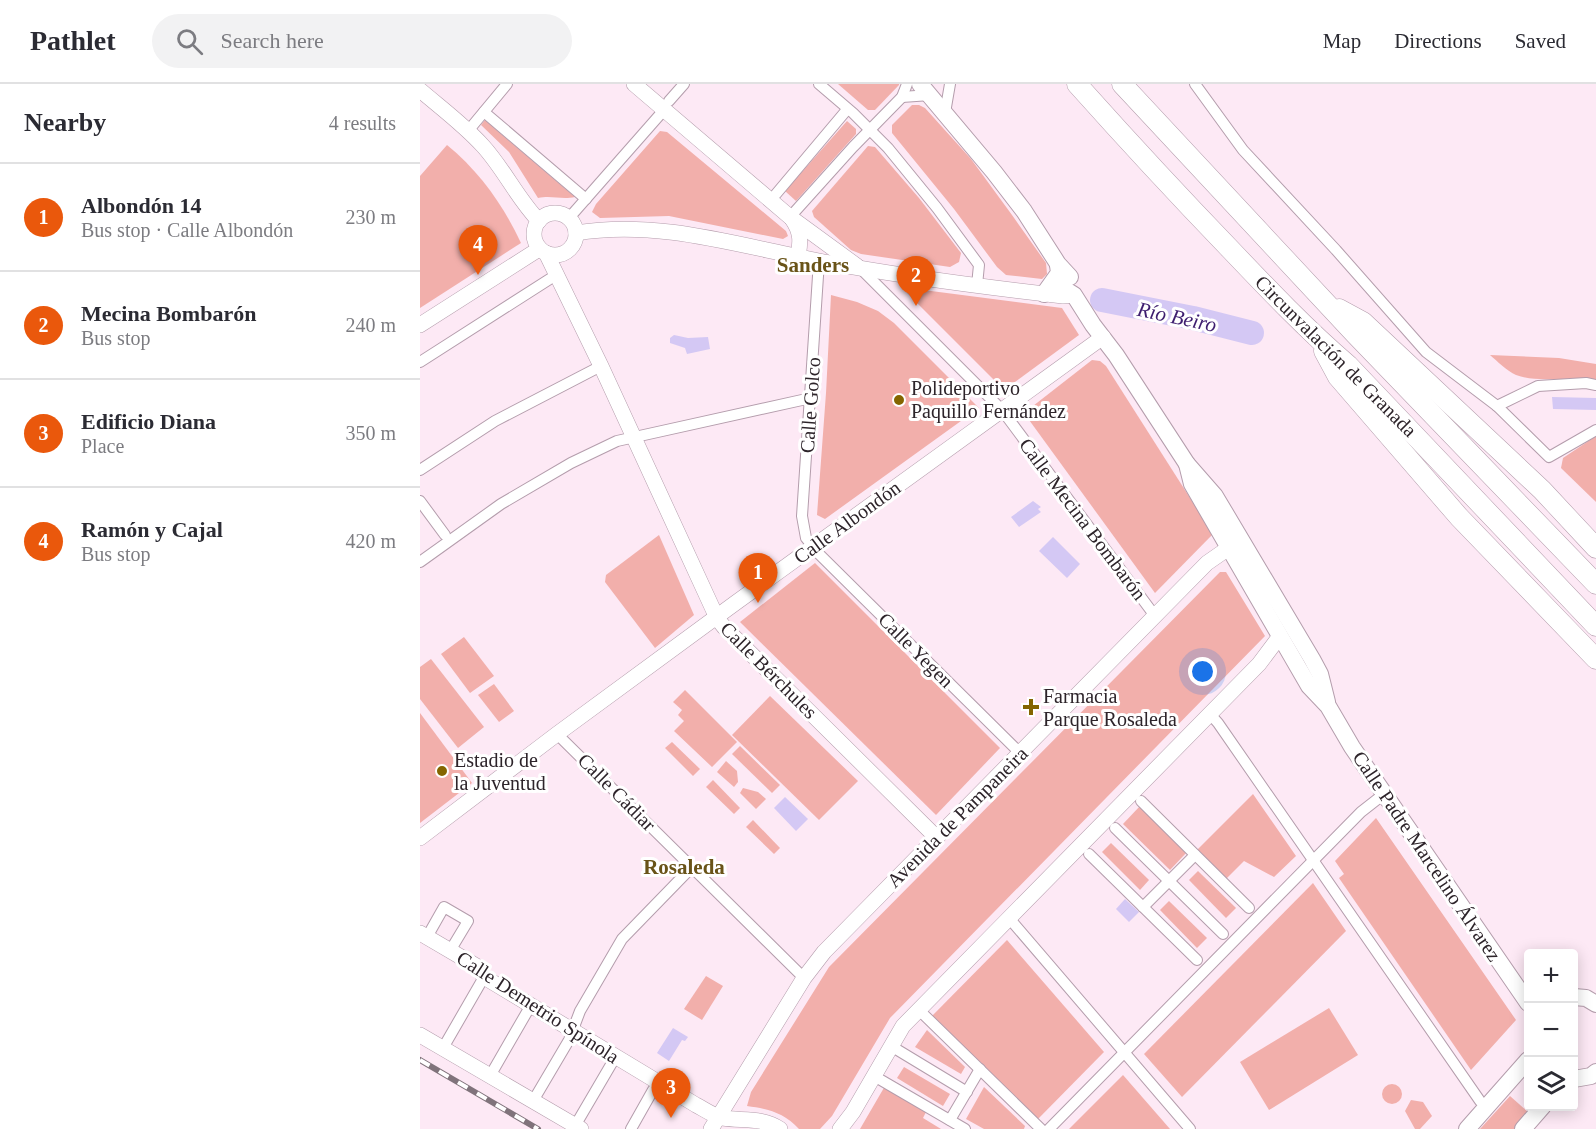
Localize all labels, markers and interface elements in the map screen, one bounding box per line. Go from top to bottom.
search box [152,14,572,68]
text: Pathlet [30,25,116,56]
icon: search [173,25,206,58]
text: Search here [221,28,324,53]
text: Map [1323,29,1361,53]
text: Directions [1394,29,1482,53]
text: Saved [1515,29,1566,53]
text: Nearby [24,108,106,137]
text: 4 results [329,112,396,134]
text: Albondón 14 [81,193,201,218]
text: 1 [39,206,49,228]
text: 230 m [345,206,396,228]
text: Bus stop · Calle Albondón [81,219,293,241]
pin: 4 [458,226,498,275]
district label: Sanders [777,253,849,277]
pin: 2 [896,256,936,306]
street label: Circunvalación de Granada [1251,271,1421,441]
water label: Río Beiro [1134,297,1219,337]
text: Mecina Bombarón [81,301,256,326]
text: 2 [39,314,49,336]
text: 240 m [345,314,396,336]
text: Bus stop [81,327,150,349]
street label: Calle Golco [796,356,824,454]
place label: Polideportivo Paquillo Fernández [911,377,1066,423]
marker: Polideportivo Paquillo Fernández [892,393,906,407]
text: Edificio Diana [81,409,216,434]
text: 3 [39,422,49,444]
text: 350 m [345,422,396,444]
street label: Calle Mecina Bombarón [1015,434,1151,604]
text: Place [81,435,124,457]
street label: Calle Albondón [790,476,904,568]
text: Ramón y Cajal [81,517,223,542]
text: 4 [39,530,49,552]
text: 420 m [345,530,396,552]
text: Bus stop [81,543,150,565]
pin: 1 [738,554,778,603]
street label: Calle Yegen [873,608,958,693]
street label: Calle Bérchules [716,617,822,723]
your location [1188,657,1217,686]
place label: Farmacia Parque Rosaleda [1043,685,1177,731]
marker: Farmacia Parque Rosaleda [1024,700,1038,714]
street label: Avenida de Pampaneira [882,742,1033,893]
street label: Calle Padre Marcelino Álvarez [1348,747,1506,965]
place label: Estadio de la Juventud [454,749,546,794]
street label: Calle Cádiar [574,749,661,836]
marker: Estadio de la Juventud [435,764,449,778]
district label: Rosaleda [643,855,725,879]
street label: Calle Demetrio Spínola [452,946,623,1069]
map controls [1524,949,1578,1111]
button: + [1524,949,1578,1003]
button: − [1524,1003,1578,1057]
button: layers [1524,1057,1578,1111]
pin: 3 [652,1068,690,1118]

